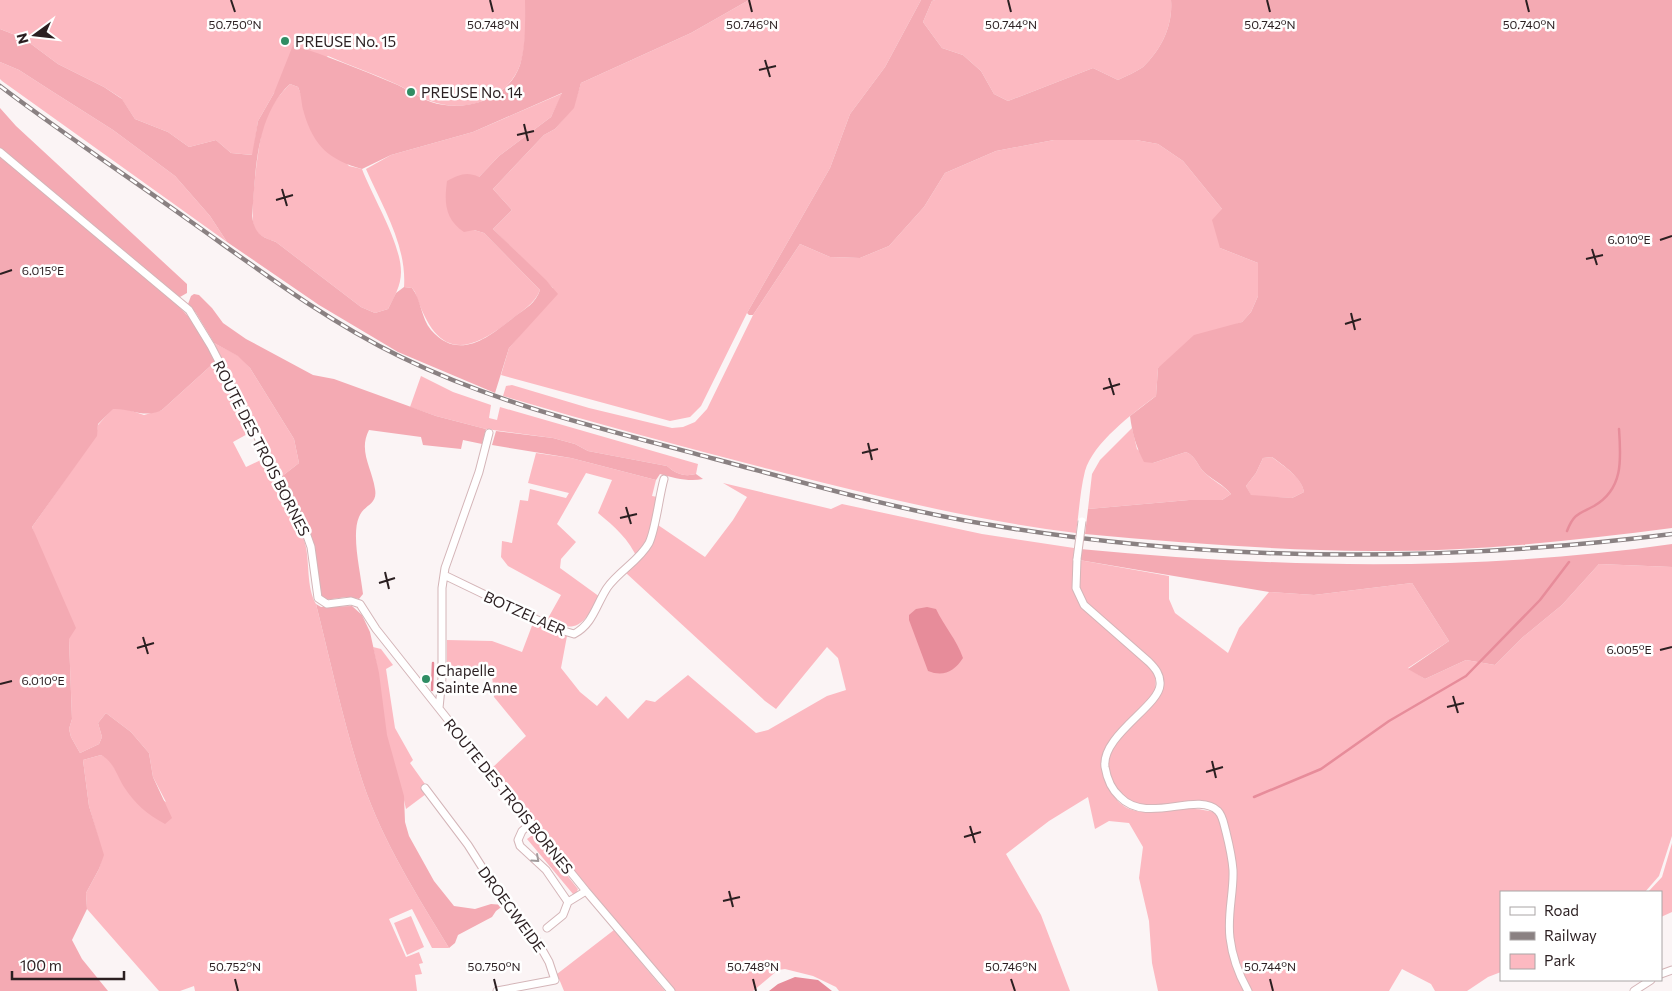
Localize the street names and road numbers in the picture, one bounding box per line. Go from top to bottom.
street label: ROUTE DES TROIS BORNES [210,357,314,539]
street label: BOTZELAER [481,587,569,639]
street label: ROUTE DES TROIS BORNES [441,715,577,877]
street label: DROEGWEIDE [475,863,549,955]

